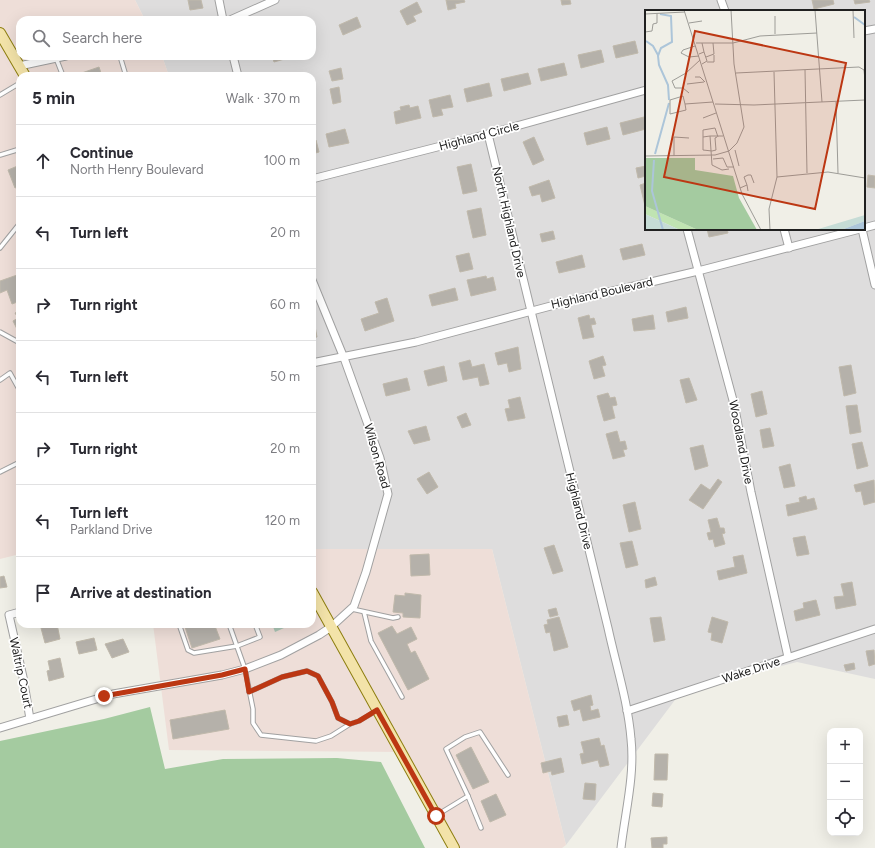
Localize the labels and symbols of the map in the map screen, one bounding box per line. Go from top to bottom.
inset map [645,10,865,230]
street label: Highland Circle [438,118,521,153]
street label: North Highland Drive [489,165,529,279]
street label: Highland Boulevard [550,274,654,312]
street label: Woodland Drive [726,399,756,486]
street label: Wilson Road [361,422,393,490]
street label: Highland Drive [563,471,595,551]
street label: Waltrip Court [7,636,35,710]
street label: Wake Drive [720,654,782,686]
route end [95,687,113,705]
route start [427,807,445,825]

